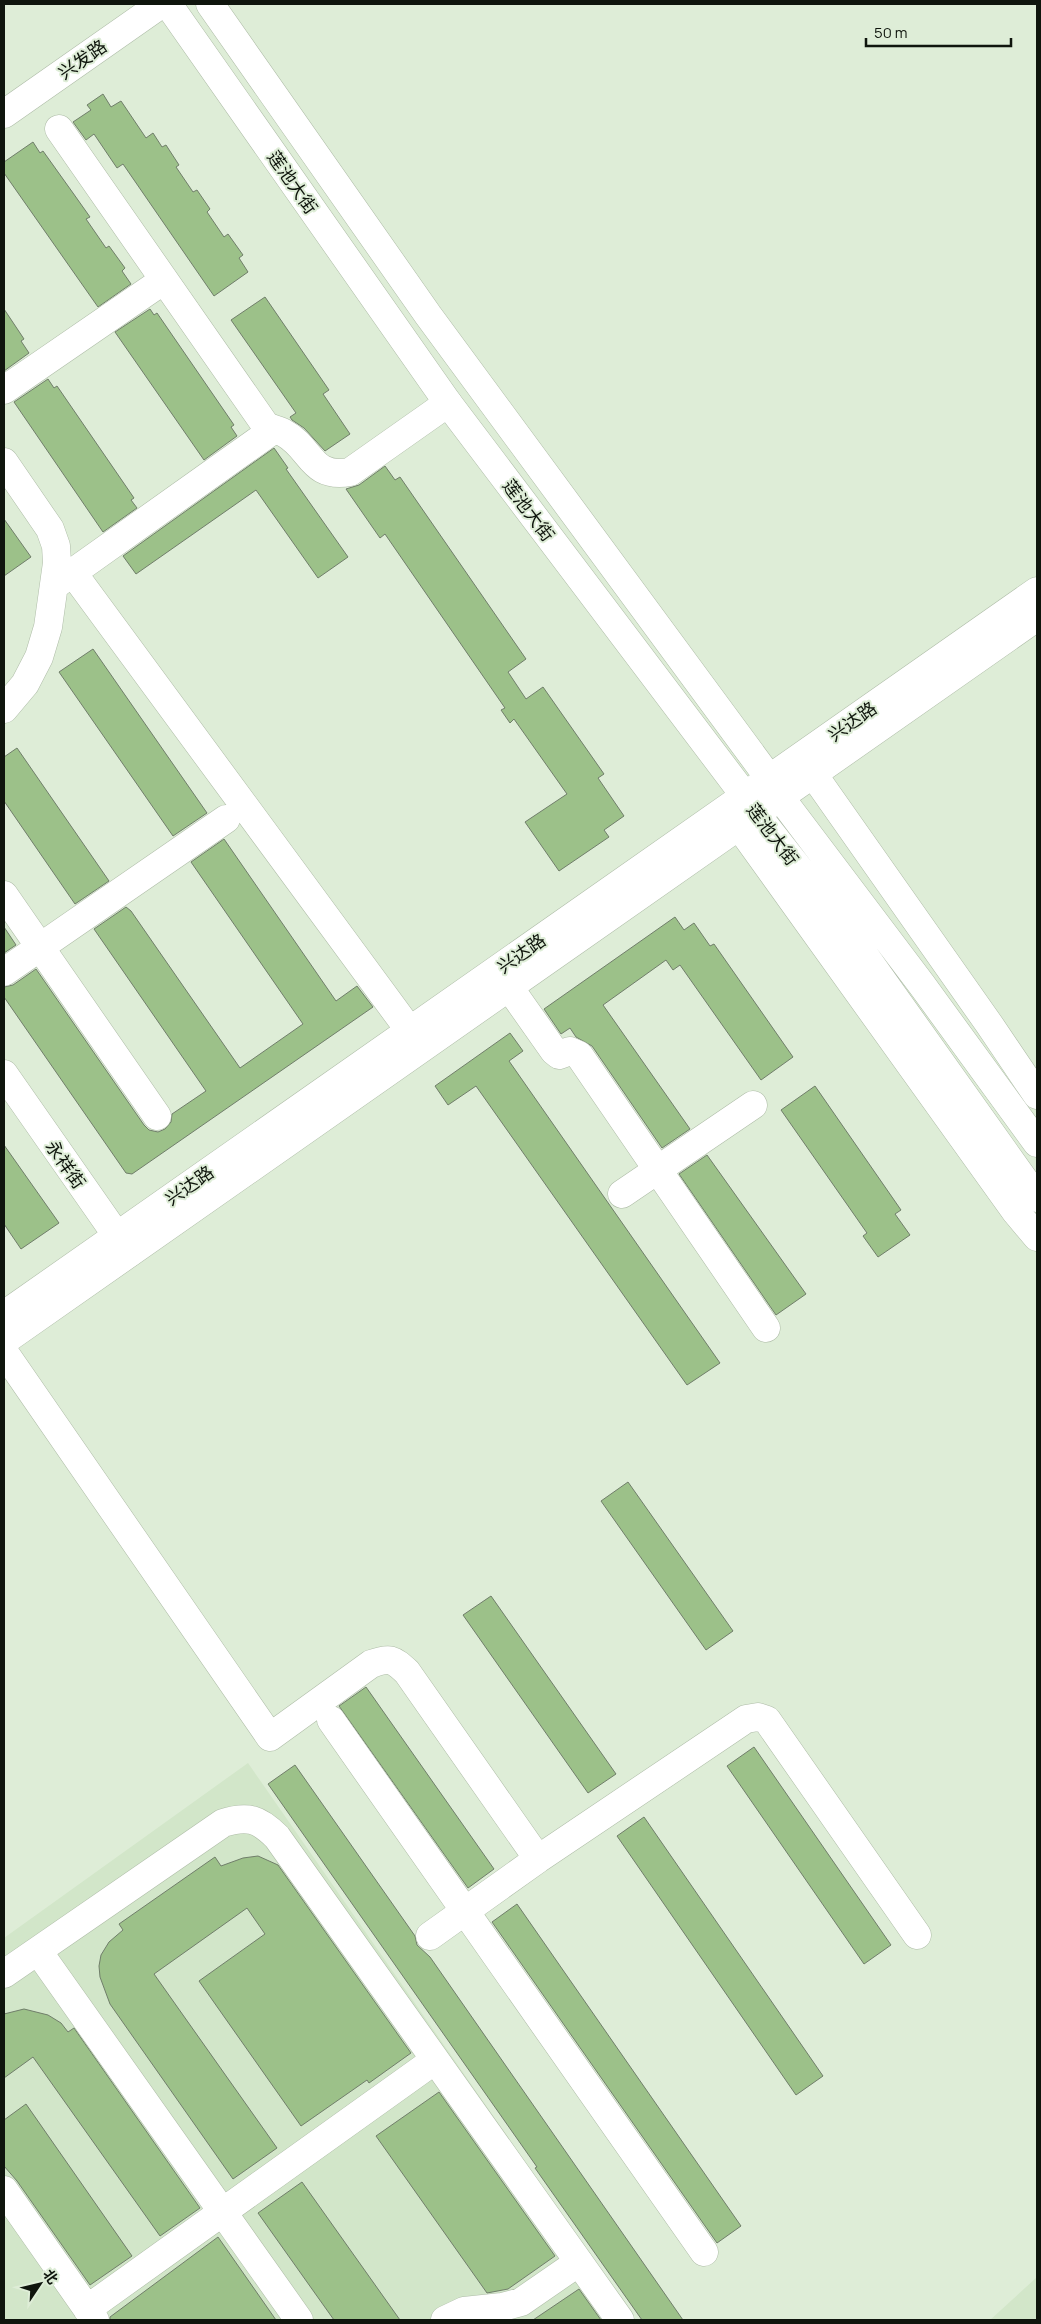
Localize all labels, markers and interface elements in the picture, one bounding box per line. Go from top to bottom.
scale bar [866,15,1011,47]
text: 50 m [874,22,908,43]
street label: 兴发路 [53,34,111,84]
street label: 莲池大街 [263,146,323,218]
street label: 莲池大街 [498,474,560,546]
street label: 兴达路 [823,696,881,746]
street label: 莲池大街 [742,798,804,870]
street label: 兴达路 [492,928,550,978]
street label: 永祥街 [41,1135,91,1193]
street label: 兴达路 [160,1160,218,1210]
north arrow [15,2259,65,2309]
text: 北 [39,2265,63,2287]

